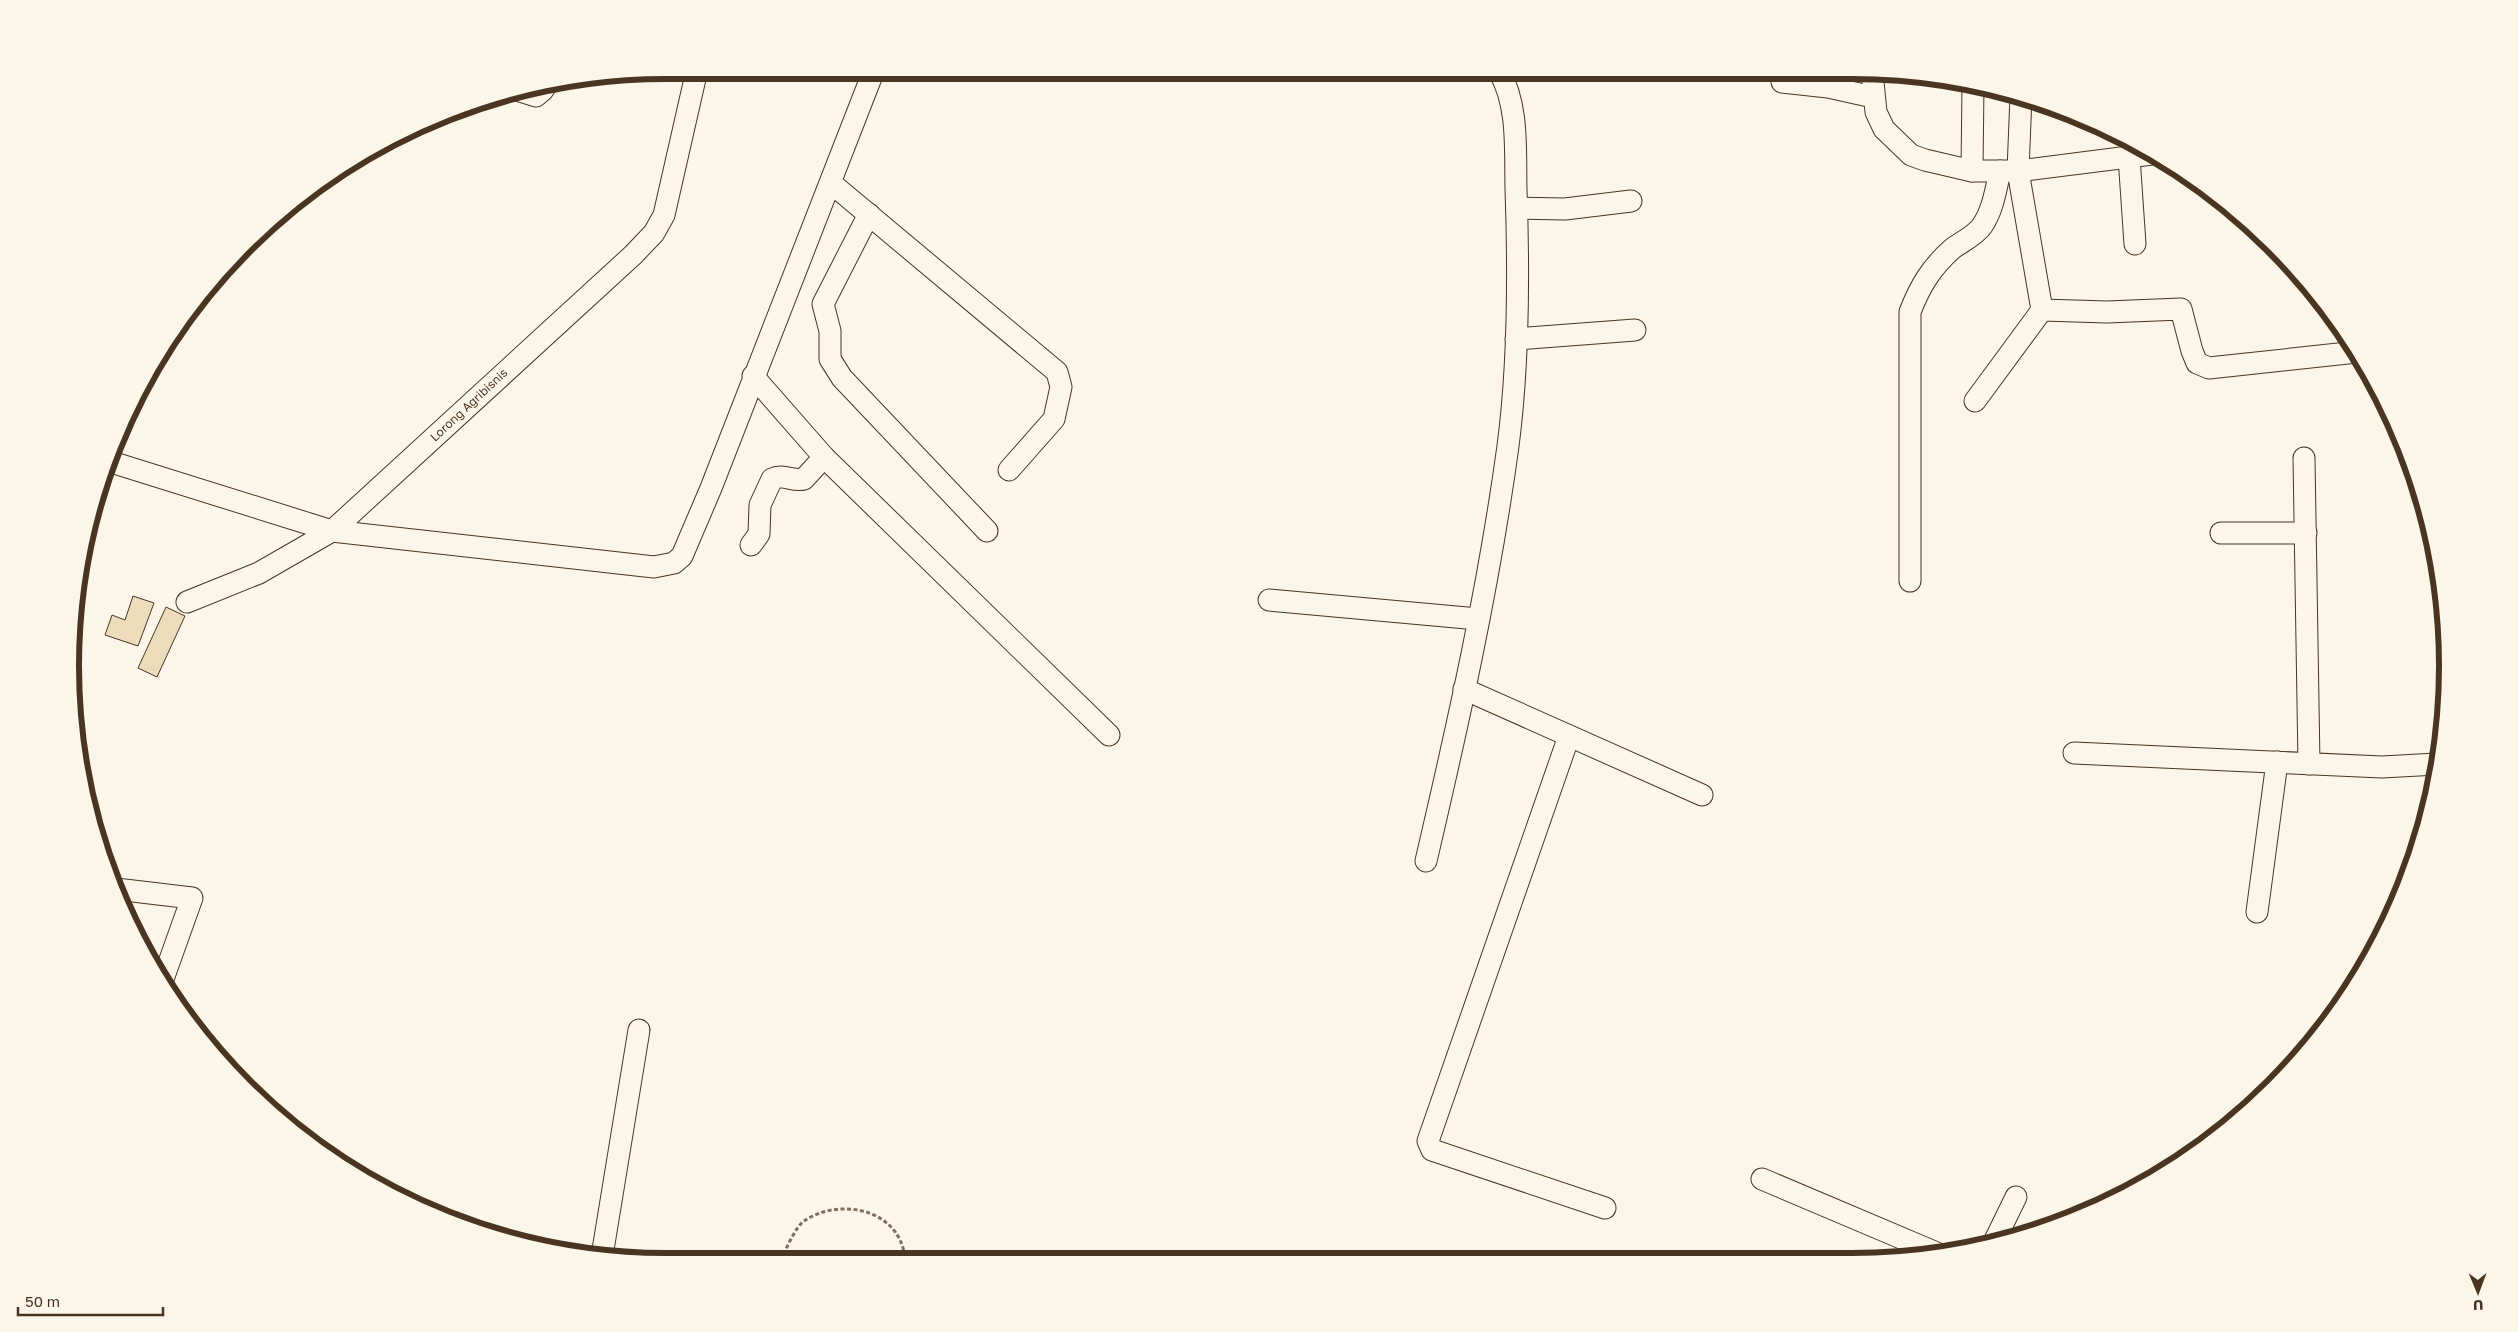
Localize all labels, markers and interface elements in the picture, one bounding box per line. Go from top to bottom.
street label: Lorong Agribisnis [427,365,511,444]
north arrow [2453,1267,2503,1317]
scale bar [18,1284,162,1316]
text: 50 m [25,1292,60,1310]
text: U [2473,1297,2484,1314]

